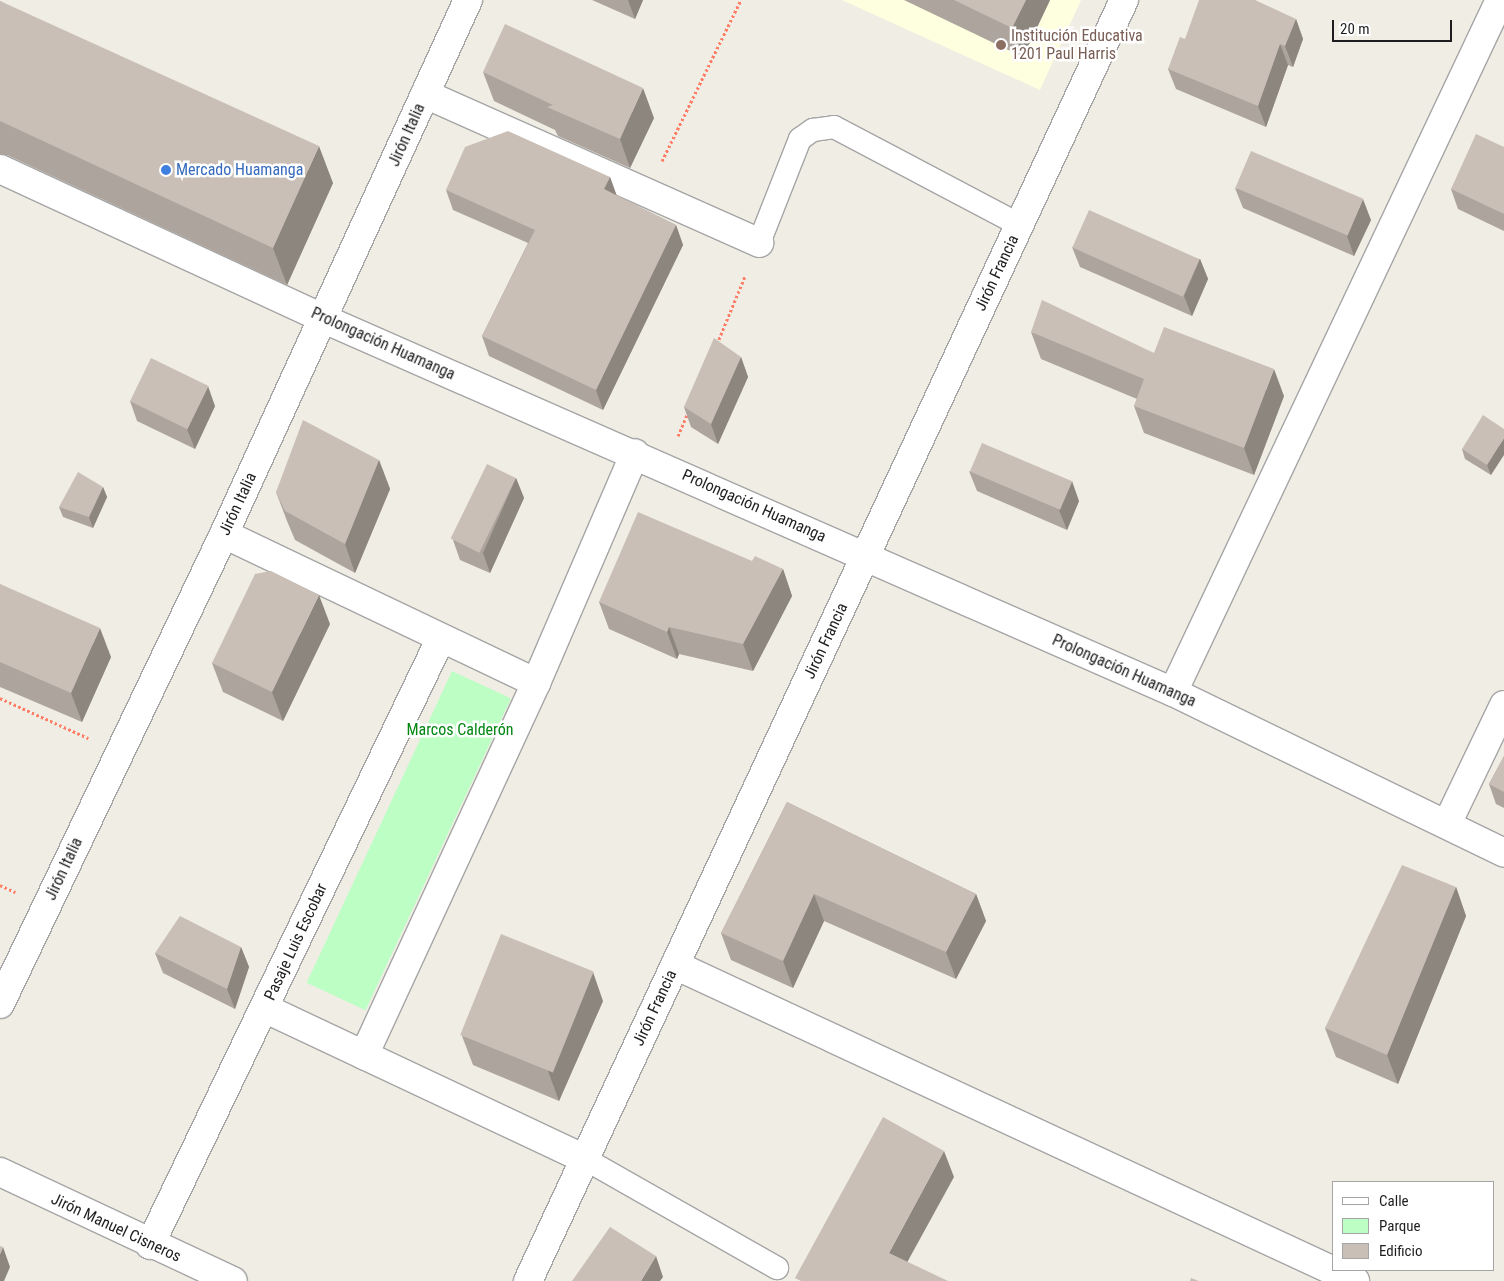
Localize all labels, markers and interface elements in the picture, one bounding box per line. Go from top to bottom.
scale bar [1334,10,1454,42]
text: 20 m [1340,20,1370,38]
place label: Institución Educativa 1201 Paul Harris [1011,26,1143,64]
marker: Institución Educativa 1201 Paul Harris [995,39,1007,51]
street label: Jirón Italia [385,100,429,170]
place label: Mercado Huamanga [176,160,303,180]
marker: Mercado Huamanga [160,164,172,176]
street label: Jirón Francia [971,232,1023,314]
street label: Prolongación Huamanga [308,304,458,384]
street label: Prolongación Huamanga [679,466,829,546]
street label: Jirón Italia [215,470,261,538]
street label: Jirón Francia [800,600,852,682]
street label: Prolongación Huamanga [1049,631,1199,711]
park label: Marcos Calderón [406,720,514,740]
street label: Jirón Italia [41,835,87,903]
street label: Pasaje Luis Escobar [260,880,332,1004]
street label: Jirón Francia [629,967,681,1049]
legend [1332,1181,1494,1271]
street label: Jirón Manuel Cisneros [48,1190,184,1266]
text: Calle [1379,1192,1409,1210]
text: Parque [1379,1217,1421,1235]
text: Edificio [1379,1242,1422,1260]

